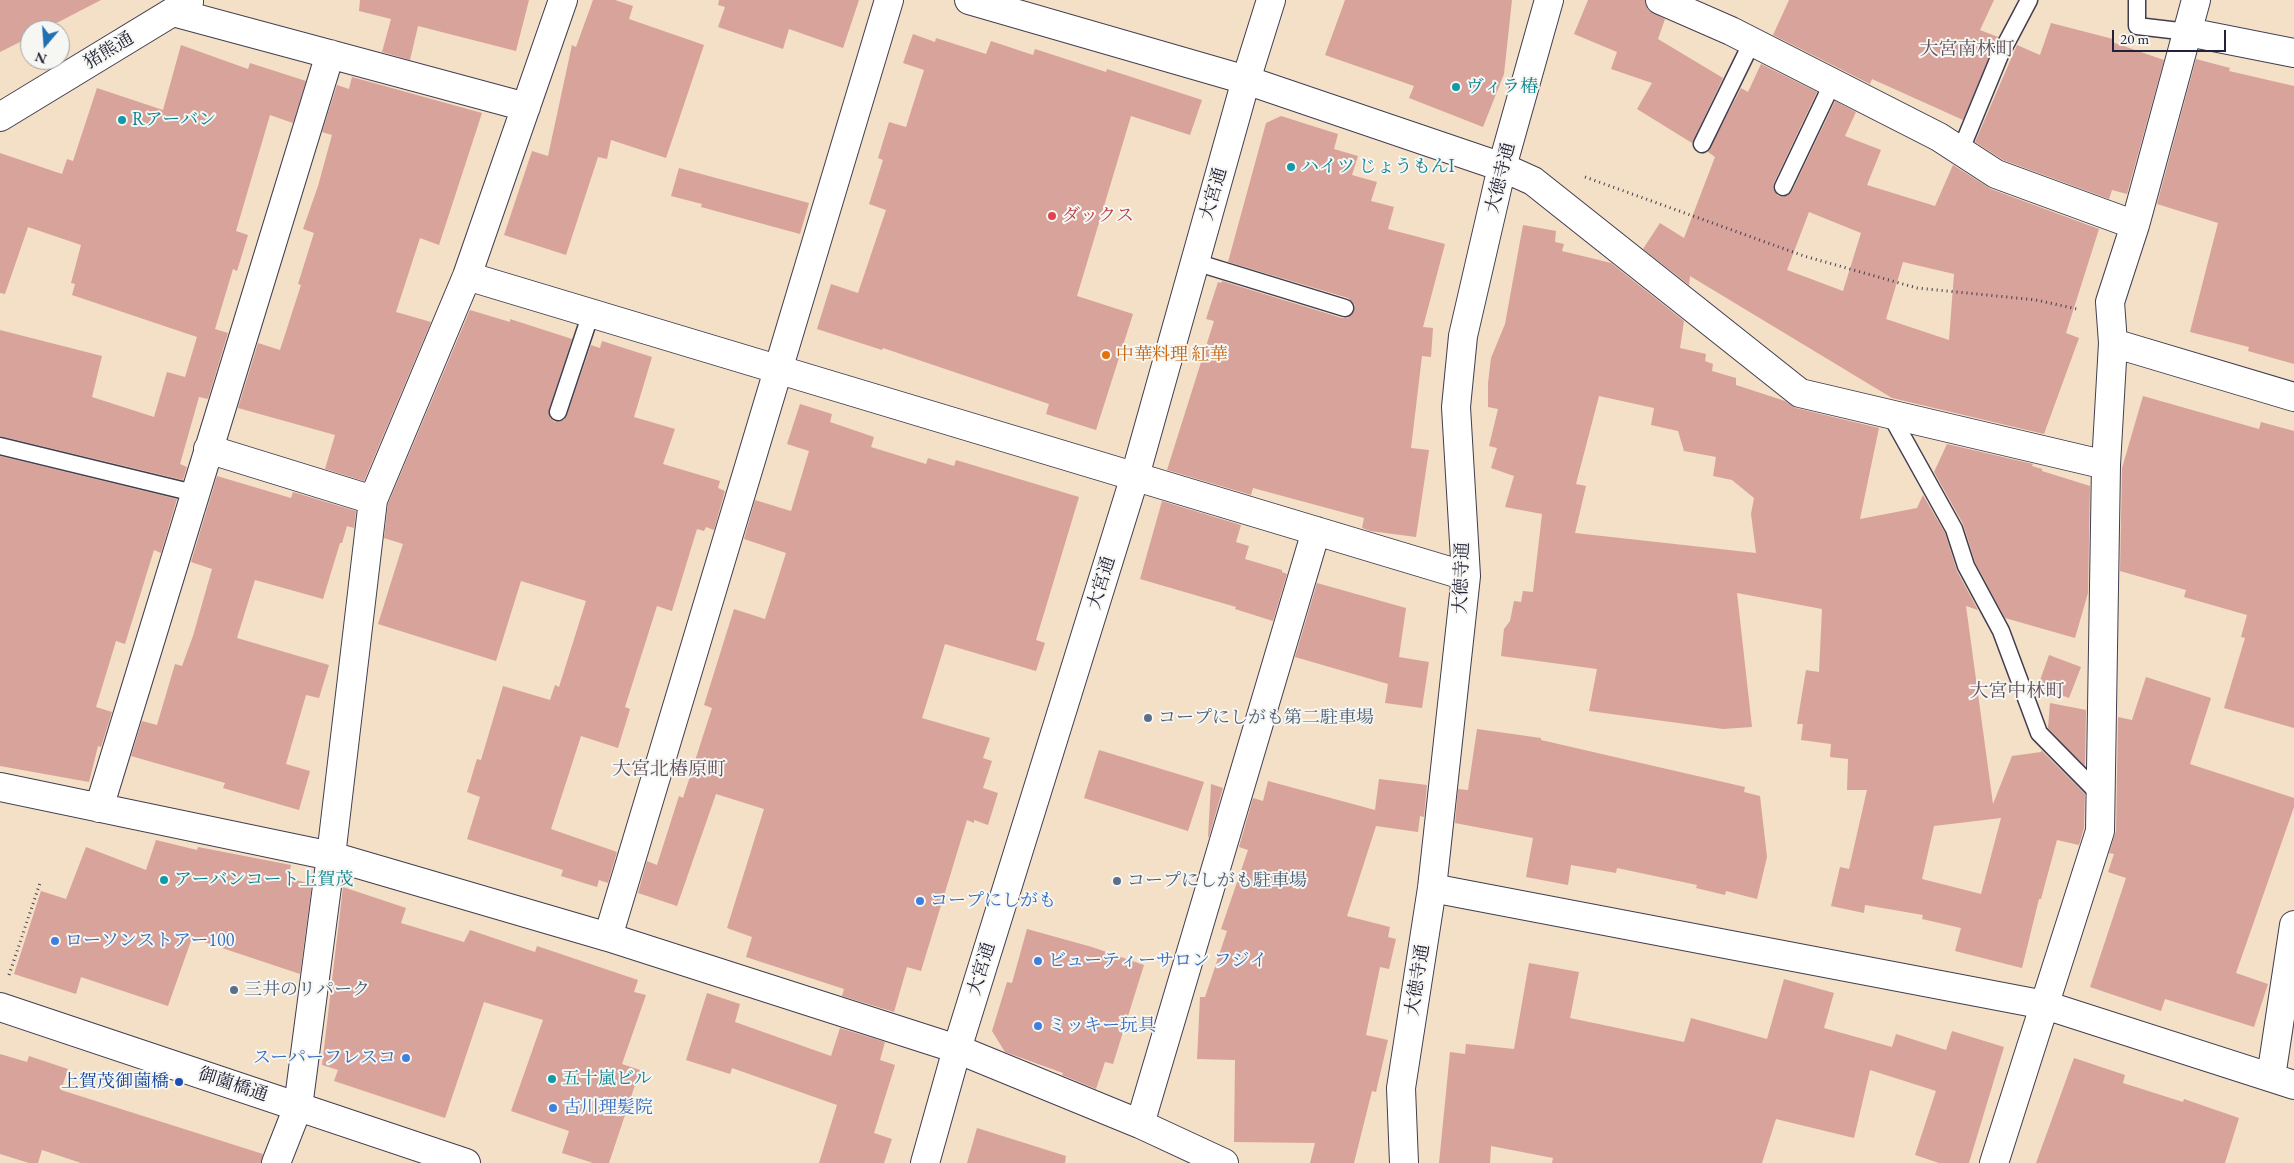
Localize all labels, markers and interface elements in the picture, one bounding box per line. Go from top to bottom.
north arrow [20,20,70,70]
scale bar [2114,20,2228,52]
street label: 猪熊通 [80,28,138,74]
text: 20 m [2120,29,2149,48]
district label: 大宮南林町 [1920,39,2014,61]
text: N [33,48,49,69]
place label: ヴィラ椿 [1466,76,1538,98]
marker: ヴィラ椿 [1450,81,1462,93]
place label: Rアーバン [132,109,216,131]
marker: Rアーバン [116,114,128,126]
street label: 大徳寺通 [1482,140,1520,216]
place label: ハイツ じょうもんⅠ [1301,156,1455,178]
marker: ハイツ じょうもんⅠ [1285,161,1297,173]
street label: 大宮通 [1196,165,1232,223]
place label: ダックス [1062,205,1134,227]
marker: ダックス [1046,210,1058,222]
place label: 中華料理 紅華 [1116,344,1228,366]
marker: 中華料理 紅華 [1100,349,1112,361]
street label: 大徳寺通 [1450,542,1474,614]
street label: 大宮通 [1084,554,1120,612]
district label: 大宮中林町 [1970,681,2064,703]
place label: コープにしがも第二駐車場 [1158,707,1374,729]
marker: コープにしがも第二駐車場 [1142,712,1154,724]
district label: 大宮北椿原町 [612,759,726,781]
place label: アーバンコート上賀茂 [174,869,353,891]
place label: コープにしがも駐車場 [1127,870,1307,892]
marker: アーバンコート上賀茂 [158,874,170,886]
marker: コープにしがも駐車場 [1111,875,1123,887]
place label: コープにしがも [930,890,1056,912]
marker: コープにしがも [914,895,926,907]
place label: ローソンストアー100 [65,930,234,952]
marker: ローソンストアー100 [49,935,61,947]
street label: 大宮通 [964,940,1000,998]
street label: 大徳寺通 [1402,943,1434,1017]
place label: ビューティーサロン フジイ [1048,950,1268,972]
marker: ビューティーサロン フジイ [1032,955,1044,967]
place label: 三井のリパーク [244,979,370,1001]
marker: 三井のリパーク [228,984,240,996]
place label: ミッキー玩具 [1048,1015,1156,1037]
marker: ミッキー玩具 [1032,1020,1044,1032]
place label: スーパーフレスコ [253,1047,396,1069]
marker: スーパーフレスコ [400,1052,412,1064]
street label: 御薗橋通 [195,1064,271,1106]
place label: 五十嵐ビル [562,1068,652,1090]
place label: 上賀茂御薗橋 [61,1071,169,1093]
marker: 五十嵐ビル [546,1073,558,1085]
marker: 上賀茂御薗橋 [173,1076,185,1088]
place label: 古川理髪院 [563,1097,653,1119]
marker: 古川理髪院 [547,1102,559,1114]

